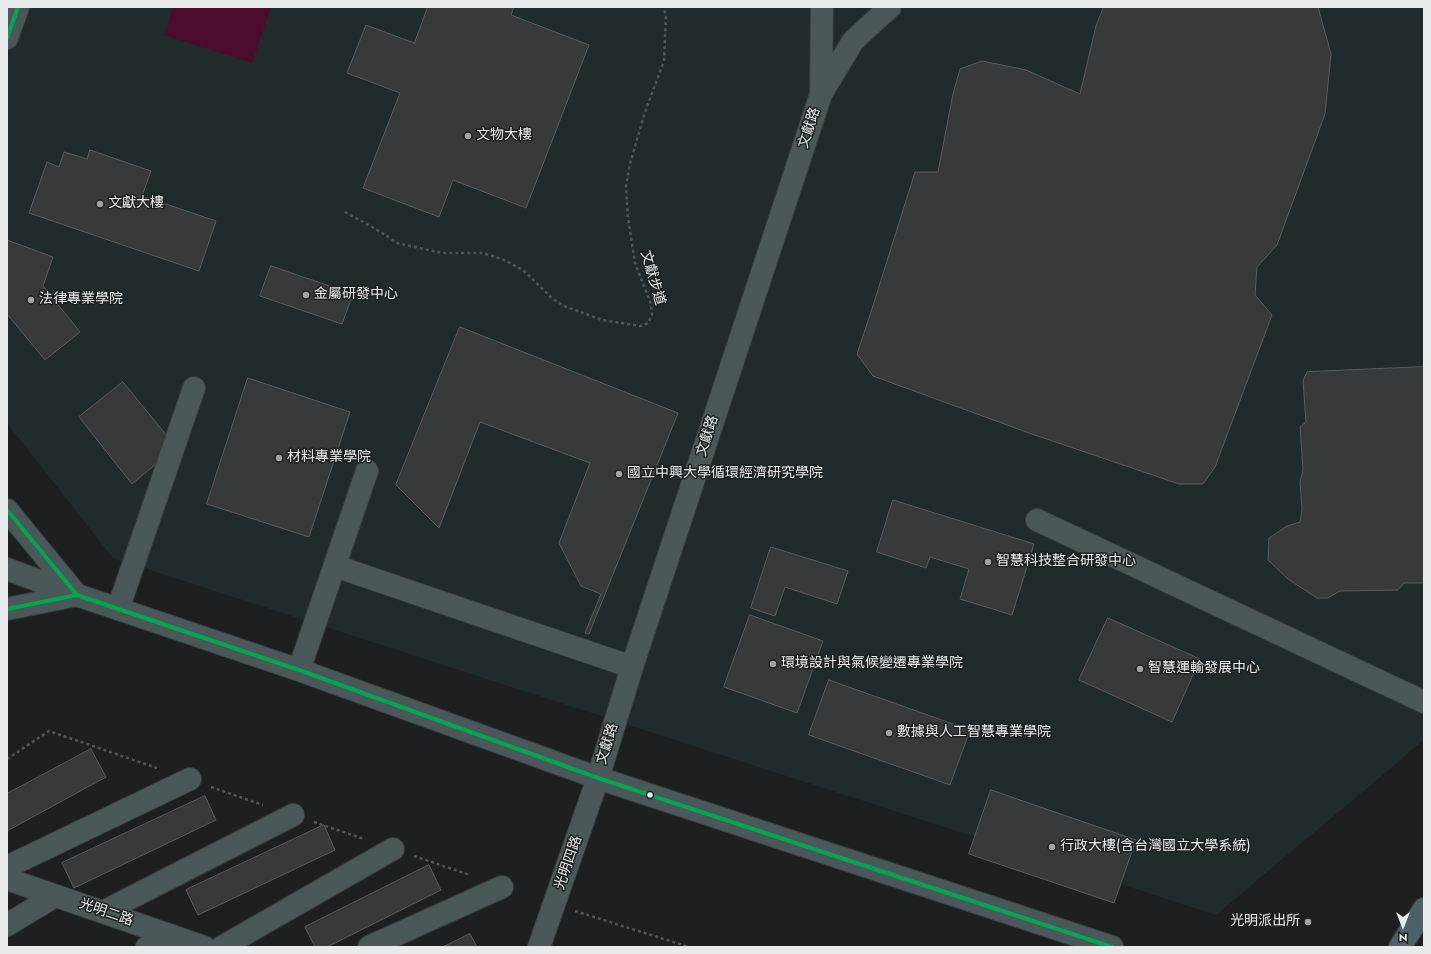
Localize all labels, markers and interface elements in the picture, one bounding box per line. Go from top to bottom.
street label: 文獻路 [796,105,824,151]
place label: 文物大樓 [476,128,532,144]
marker: 文物大樓 [463,131,473,141]
place label: 文獻大樓 [108,196,164,212]
marker: 文獻大樓 [95,199,105,209]
street label: 文獻步道 [636,249,668,307]
place label: 金屬研發中心 [314,287,398,303]
marker: 金屬研發中心 [301,290,311,300]
place label: 法律專業學院 [39,292,123,308]
marker: 法律專業學院 [26,295,36,305]
street label: 文獻路 [694,413,722,459]
place label: 材料專業學院 [287,450,371,466]
marker: 材料專業學院 [274,453,284,463]
place label: 國立中興大學循環經濟研究學院 [627,466,823,482]
marker: 國立中興大學循環經濟研究學院 [614,469,624,479]
place label: 智慧科技整合研發中心 [996,554,1136,570]
marker: 智慧科技整合研發中心 [983,557,993,567]
place label: 環境設計與氣候變遷專業學院 [781,656,963,672]
marker: 環境設計與氣候變遷專業學院 [768,659,778,669]
place label: 智慧運輸發展中心 [1148,661,1260,677]
marker: 智慧運輸發展中心 [1135,664,1145,674]
street label: 文獻路 [594,721,622,767]
place label: 數據與人工智慧專業學院 [897,725,1051,741]
marker: 數據與人工智慧專業學院 [884,728,894,738]
unlabelled marker [645,790,655,800]
street label: 光明四路 [552,834,586,892]
place label: 行政大樓(含台灣國立大學系統) [1060,839,1251,855]
marker: 行政大樓(含台灣國立大學系統) [1047,842,1057,852]
street label: 光明二路 [77,896,135,930]
north arrow [1383,906,1423,946]
place label: 光明派出所 [1230,914,1300,930]
marker: 光明派出所 [1303,917,1313,927]
text: N [1399,930,1407,946]

